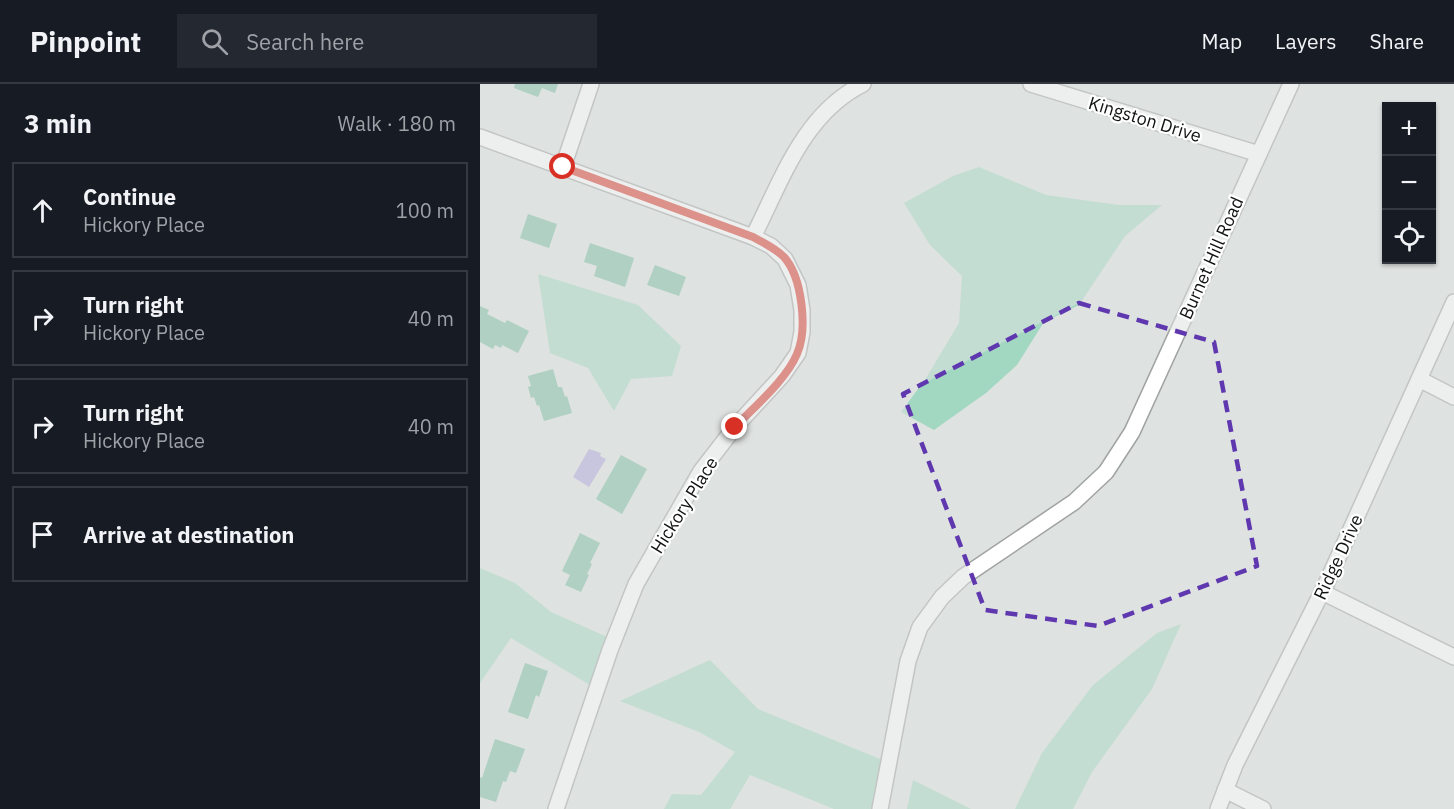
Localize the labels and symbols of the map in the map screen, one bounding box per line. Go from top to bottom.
street label: Kingston Drive [1086,91,1204,147]
route start [549,153,575,179]
street label: Burnet Hill Road [1174,193,1248,323]
route end [721,413,747,439]
street label: Hickory Place [645,452,723,558]
street label: Ridge Drive [1308,510,1368,603]

